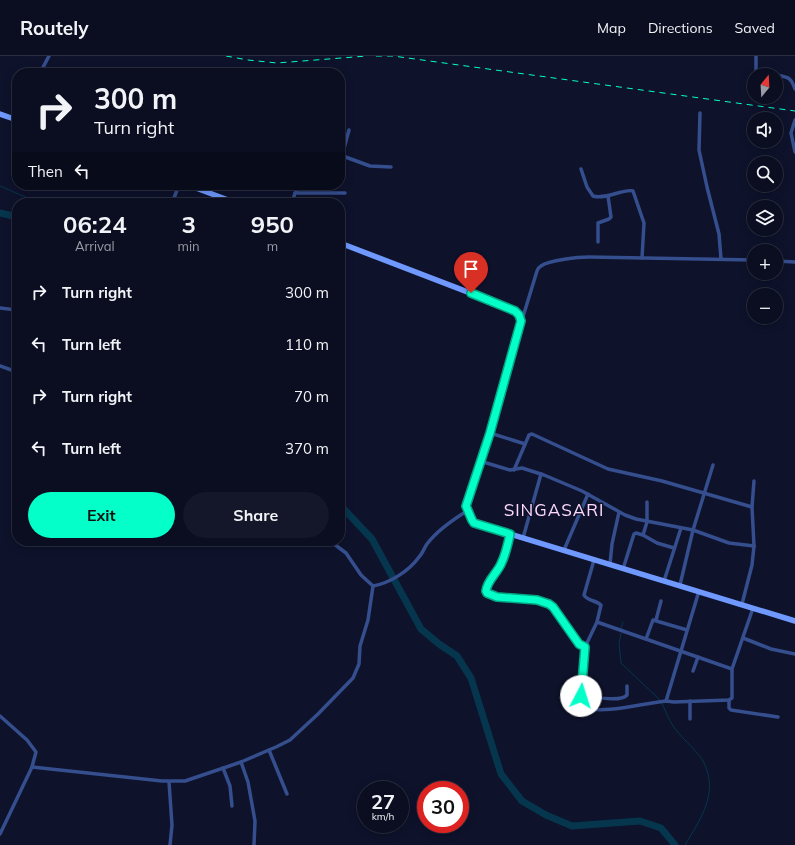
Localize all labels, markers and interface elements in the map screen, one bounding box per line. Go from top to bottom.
text: Routely [20,16,88,40]
text: Map [597,19,626,37]
text: Directions [648,19,713,37]
text: Saved [735,19,775,37]
north arrow [747,68,783,104]
map controls [747,68,783,324]
text: 300 m [94,81,177,116]
icon: right [28,84,80,136]
button: sound [747,112,783,148]
text: Turn right [94,116,174,139]
button: search [747,156,783,192]
icon: left [71,160,93,182]
text: Then [28,162,63,181]
button: layers [747,200,783,236]
text: 06:24 [63,209,127,239]
text: 3 [181,209,196,239]
text: 950 [251,209,294,239]
text: Arrival [75,238,115,254]
text: min [178,238,200,254]
text: m [267,238,278,254]
button: + [747,244,783,280]
pin [454,252,488,293]
icon: arrive [460,258,482,280]
icon: right [28,281,50,303]
text: Turn right [62,283,132,302]
text: 300 m [285,283,329,302]
button: − [747,288,783,324]
icon: left [28,333,50,355]
text: Turn left [62,335,121,354]
text: 110 m [285,335,329,354]
icon: right [28,385,50,407]
text: Turn right [62,387,132,406]
text: 70 m [294,387,329,406]
icon: left [28,437,50,459]
text: Turn left [62,439,121,458]
text: 370 m [285,439,329,458]
button: Exit [28,492,175,538]
button: Share [183,492,329,538]
district label: SINGASARI [504,499,604,520]
position arrow [560,675,602,717]
speed limit sign: 30 [417,781,469,833]
text: 27 [371,789,395,814]
text: km/h [372,810,394,823]

